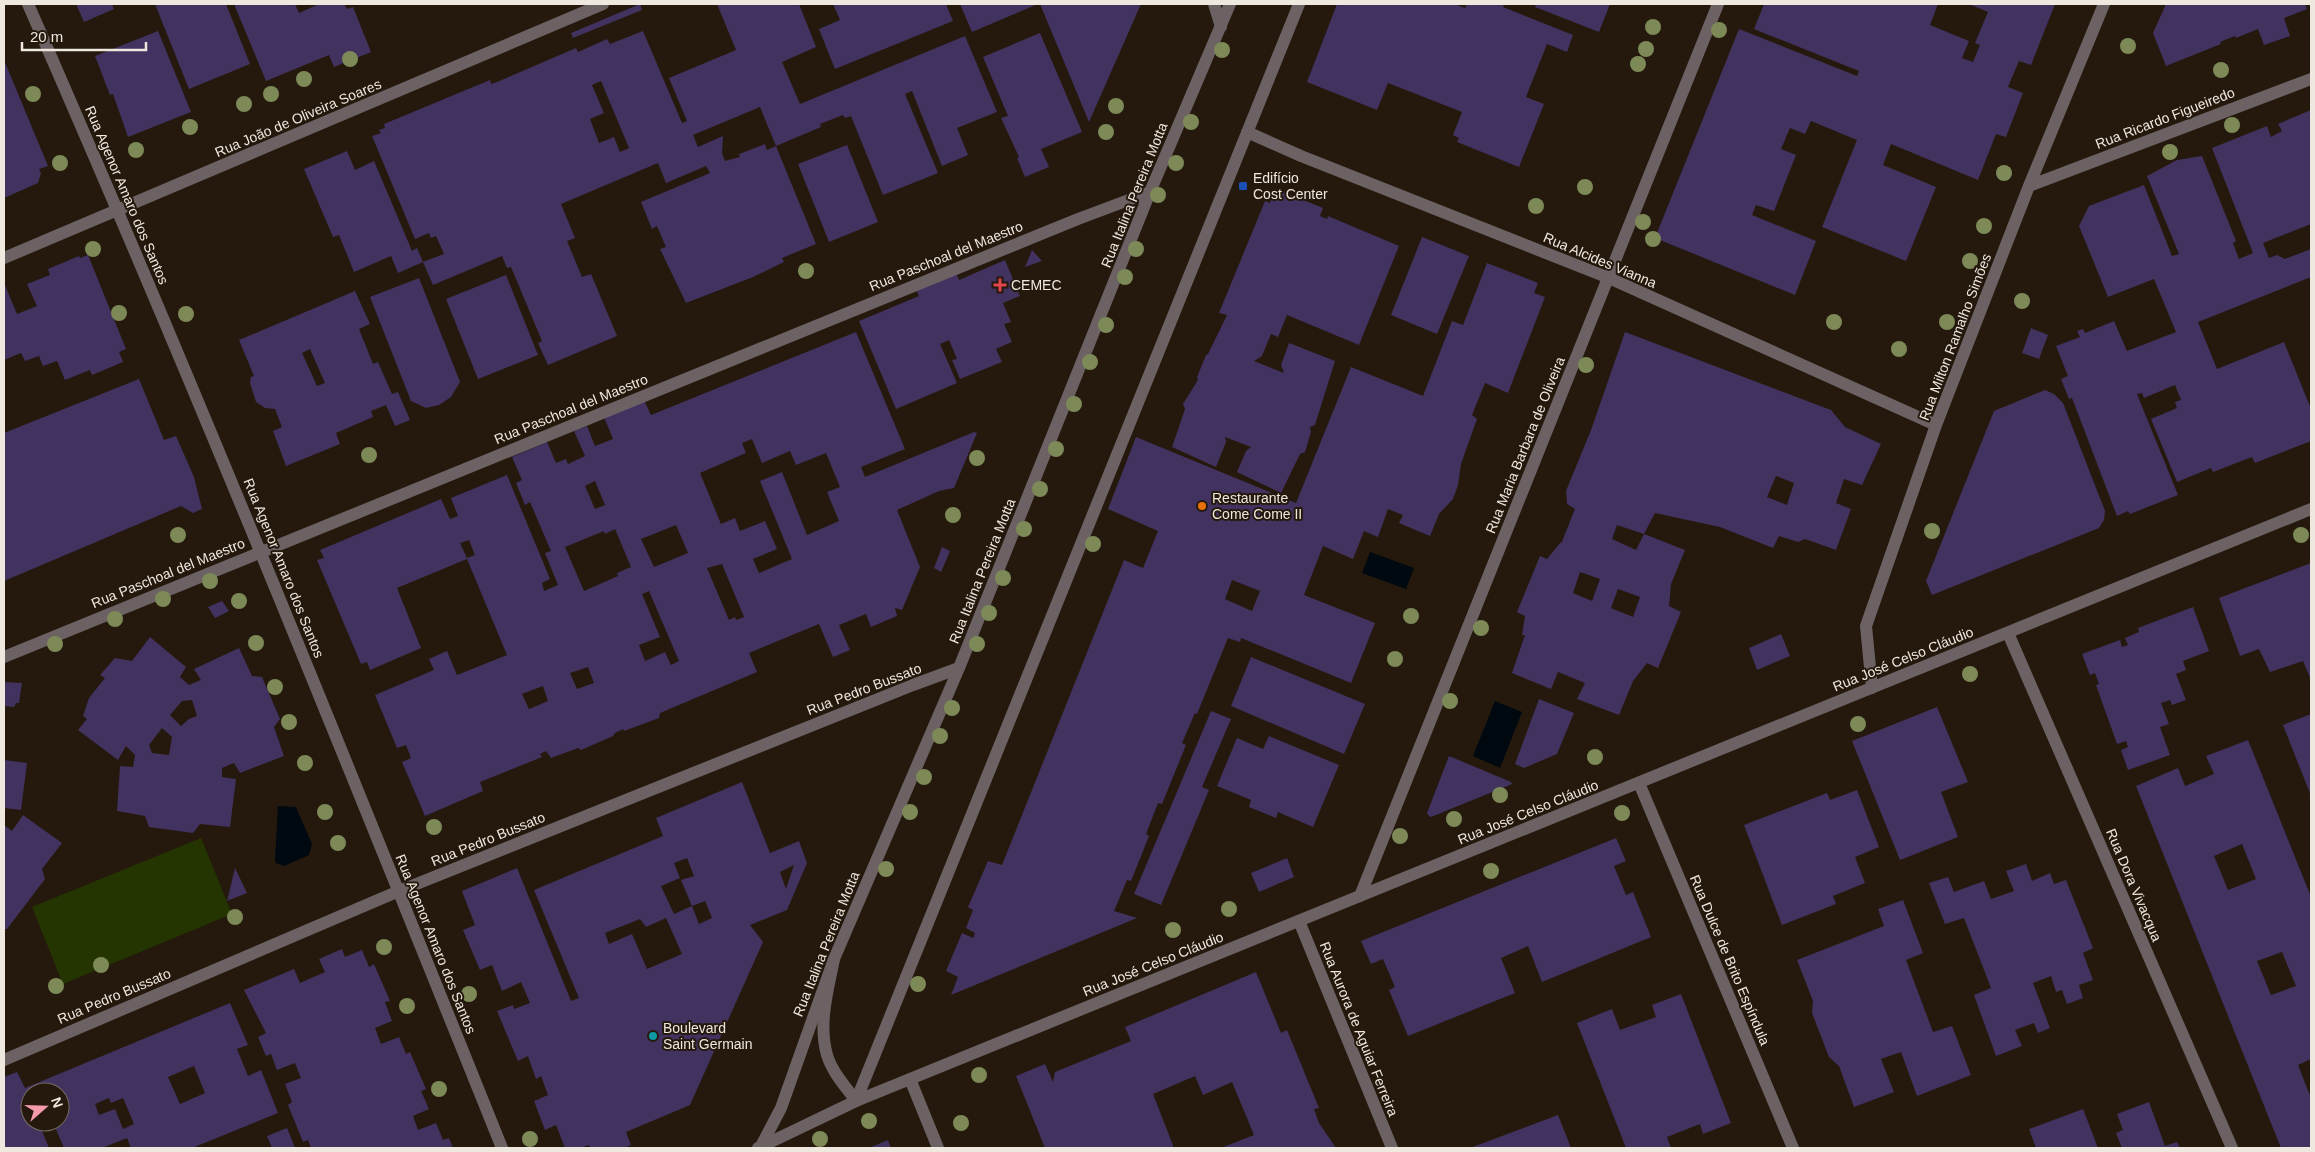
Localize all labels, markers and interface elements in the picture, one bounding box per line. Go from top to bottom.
scale bar [22,20,146,52]
text: 20 m [30,28,63,45]
street label: Rua João de Oliveira Soares [212,76,384,160]
street label: Rua Ricardo Figueiredo [2093,84,2237,152]
street label: Rua Agenor Amaro dos Santos [82,103,172,287]
street label: Rua Italina Pereira Motta [1098,120,1171,270]
place label: Edifício Cost Center [1253,170,1328,202]
marker: Edifício Cost Center [1237,180,1249,192]
street label: Rua Paschoal del Maestro [867,218,1025,294]
street label: Rua Alcides Vianna [1541,229,1659,291]
street label: Rua Milton Ramalho Simões [1916,251,1994,423]
place label: CEMEC [1011,277,1062,293]
marker: CEMEC [993,278,1007,292]
street label: Rua Maria Barbara de Oliveira [1482,354,1568,536]
street label: Rua Paschoal del Maestro [492,371,650,447]
street label: Rua Agenor Amaro dos Santos [241,476,327,660]
place label: Restaurante Come Come II [1212,490,1302,522]
street label: Rua Italina Pereira Motta [946,496,1019,646]
marker: Restaurante Come Come II [1196,500,1208,512]
street label: Rua Paschoal del Maestro [89,535,247,611]
street label: Rua José Celso Cláudio [1830,623,1976,695]
street label: Rua Pedro Bussato [804,660,924,718]
street label: Rua José Celso Cláudio [1455,776,1601,848]
street label: Rua Pedro Bussato [429,809,547,869]
street label: Rua Dora Vivacqua [2103,826,2165,944]
street label: Rua Agenor Amaro dos Santos [393,852,479,1036]
street label: Rua Italina Pereira Motta [790,869,863,1019]
street label: Rua Dulce de Brito Espíndula [1687,872,1773,1048]
street label: Rua José Celso Cláudio [1080,928,1226,1000]
street label: Rua Aurora de Aguiar Ferreira [1317,939,1401,1119]
street label: Rua Pedro Bussato [55,965,173,1027]
place label: Boulevard Saint Germain [663,1020,752,1052]
marker: Boulevard Saint Germain [647,1030,659,1042]
north arrow [20,1082,70,1132]
text: N [48,1095,66,1110]

